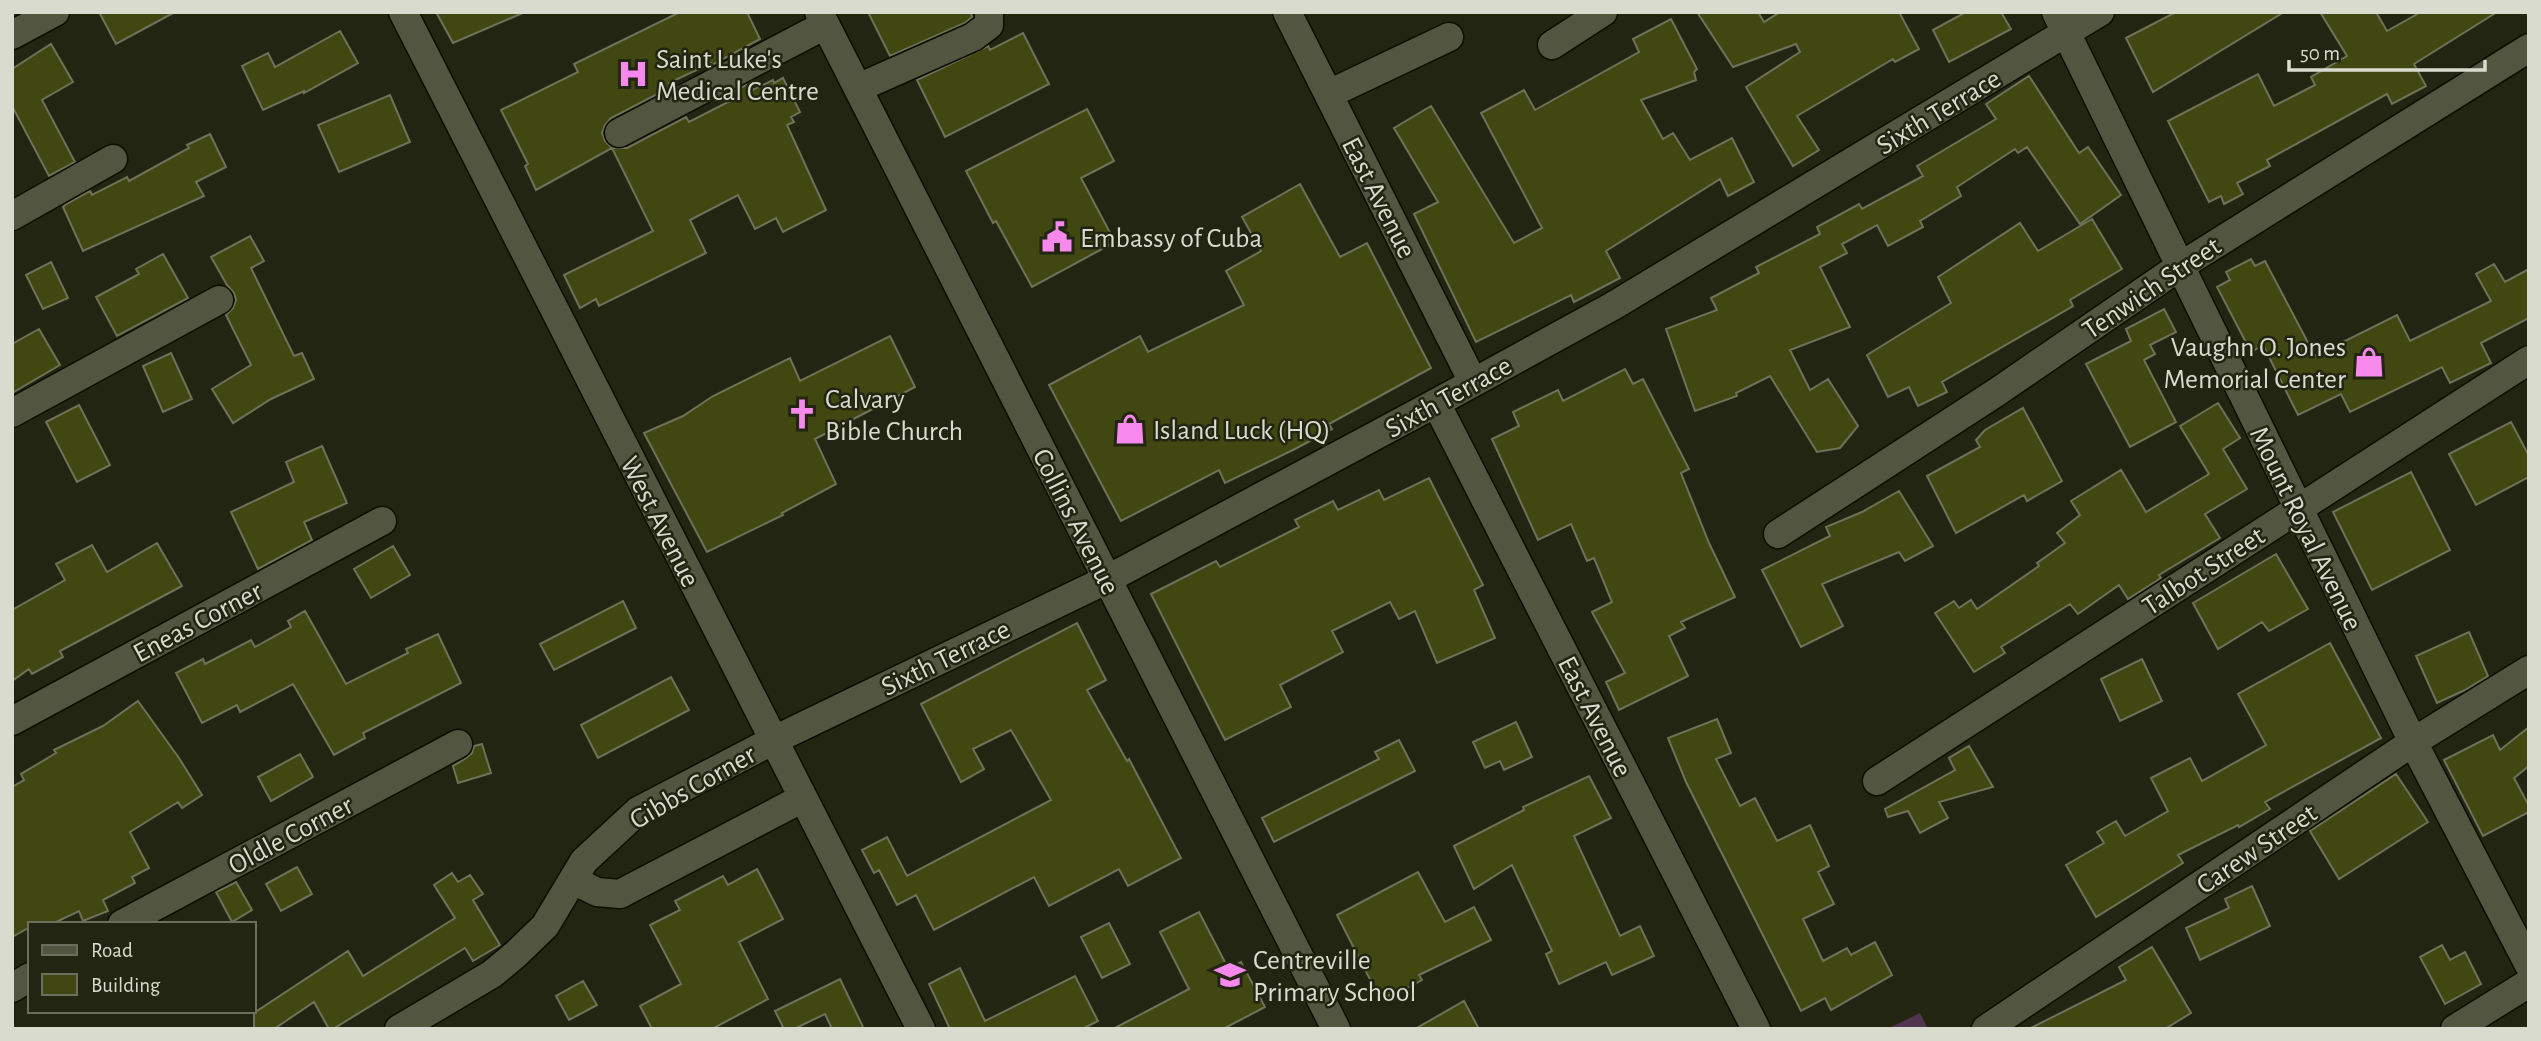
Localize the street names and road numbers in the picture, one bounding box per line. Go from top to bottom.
street label: Sixth Terrace [1872,65,2006,161]
street label: East Avenue [1336,133,1421,263]
street label: Tenwich Street [2078,232,2226,345]
street label: Sixth Terrace [1381,352,1517,444]
street label: Mount Royal Avenue [2244,423,2367,635]
street label: Collins Avenue [1027,445,1124,599]
street label: West Avenue [614,452,704,592]
street label: Talbot Street [2138,522,2270,621]
street label: Eneas Corner [129,577,267,668]
street label: Sixth Terrace [877,616,1015,702]
street label: East Avenue [1552,652,1637,782]
street label: Gibbs Corner [625,741,761,835]
street label: Oldle Corner [224,791,358,880]
street label: Carew Street [2192,799,2322,900]

